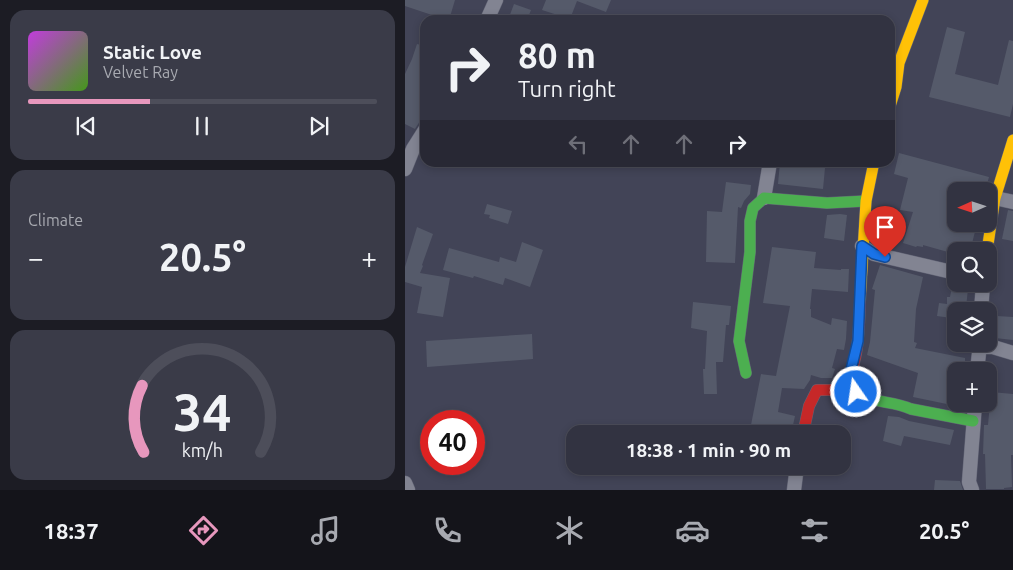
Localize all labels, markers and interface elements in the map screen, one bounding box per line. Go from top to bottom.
icon: right [435,35,500,100]
text: 80 m [518,35,596,75]
text: Static Love [103,41,202,63]
text: Velvet Ray [103,63,178,81]
text: Turn right [518,76,616,101]
icon: previous [72,112,100,140]
icon: pause [188,112,216,140]
icon: next [305,112,333,140]
icon: left [564,130,592,158]
icon: ahead [617,130,645,158]
icon: ahead [670,130,698,158]
icon: right [723,130,751,158]
north arrow [947,182,997,232]
map controls [947,182,997,412]
pin [864,206,906,257]
text: Climate [28,211,83,229]
icon: arrive [871,213,899,241]
text: 20.5° [159,236,246,278]
text: − [28,242,44,273]
text: + [361,242,377,273]
button: search [947,242,997,292]
button: layers [947,302,997,352]
button: + [947,362,997,412]
position arrow [829,365,881,417]
text: 34 [173,383,232,441]
speed limit sign: 40 [420,410,485,475]
text: 18:38 · 1 min · 90 m [626,439,791,461]
text: km/h [182,440,223,460]
icon: directions [186,513,221,548]
icon: music [308,513,343,548]
icon: phone [430,513,465,548]
icon: climate [552,513,587,548]
icon: car [675,513,710,548]
icon: filters [797,513,832,548]
text: 18:37 [44,518,99,543]
text: 20.5° [919,518,969,543]

